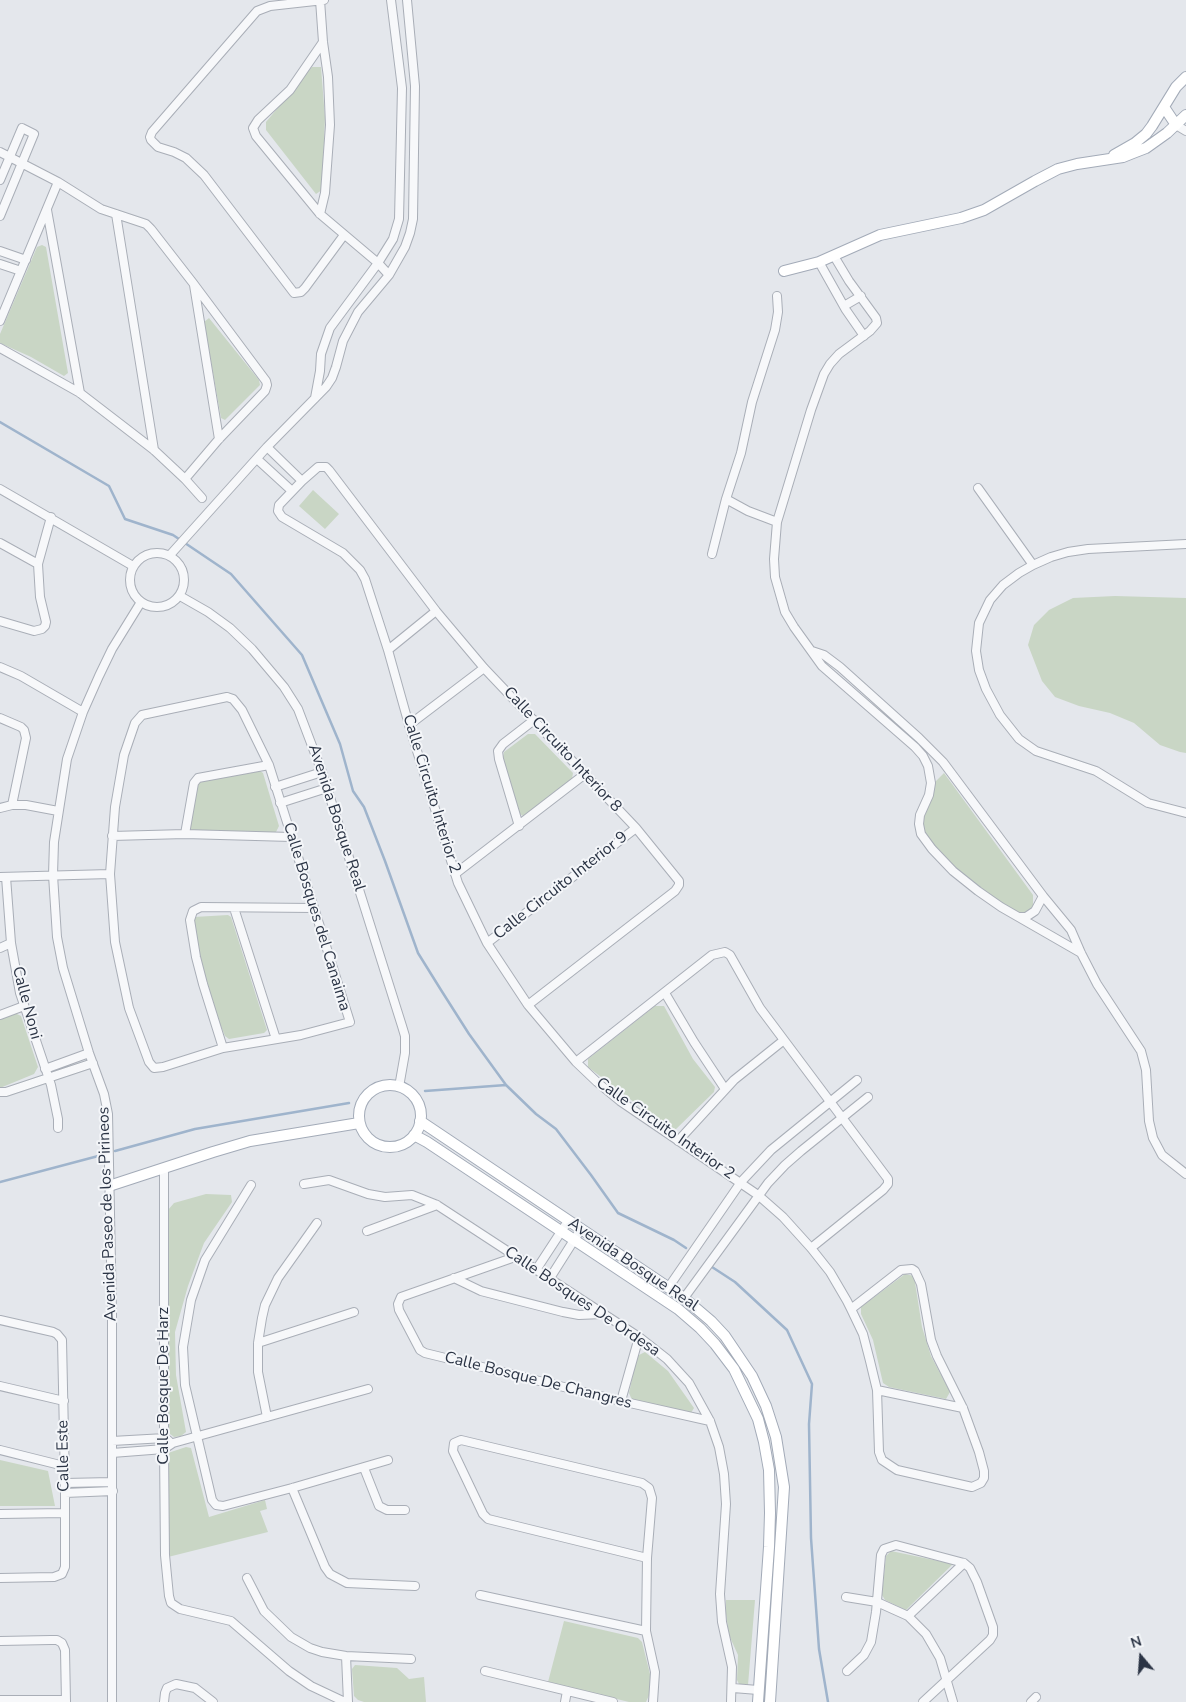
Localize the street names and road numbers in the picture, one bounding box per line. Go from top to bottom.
street label: Calle Circuito Interior 8 [499,683,625,817]
street label: Calle Circuito Interior 2 [398,712,464,876]
street label: Avenida Bosque Real [303,742,369,894]
street label: Calle Bosques del Canaima [278,820,354,1014]
street label: Calle Circuito Interior 9 [490,828,632,944]
street label: Calle Noni [7,965,45,1041]
street label: Calle Circuito Interior 2 [592,1074,738,1184]
street label: Avenida Paseo de los Pirineos [95,1106,121,1322]
street label: Avenida Bosque Real [564,1214,702,1316]
street label: Calle Bosques De Ordesa [501,1243,663,1361]
street label: Calle Bosque De Harz [154,1307,174,1465]
street label: Calle Bosque De Changres [442,1348,634,1414]
street label: Calle Este [54,1420,74,1492]

